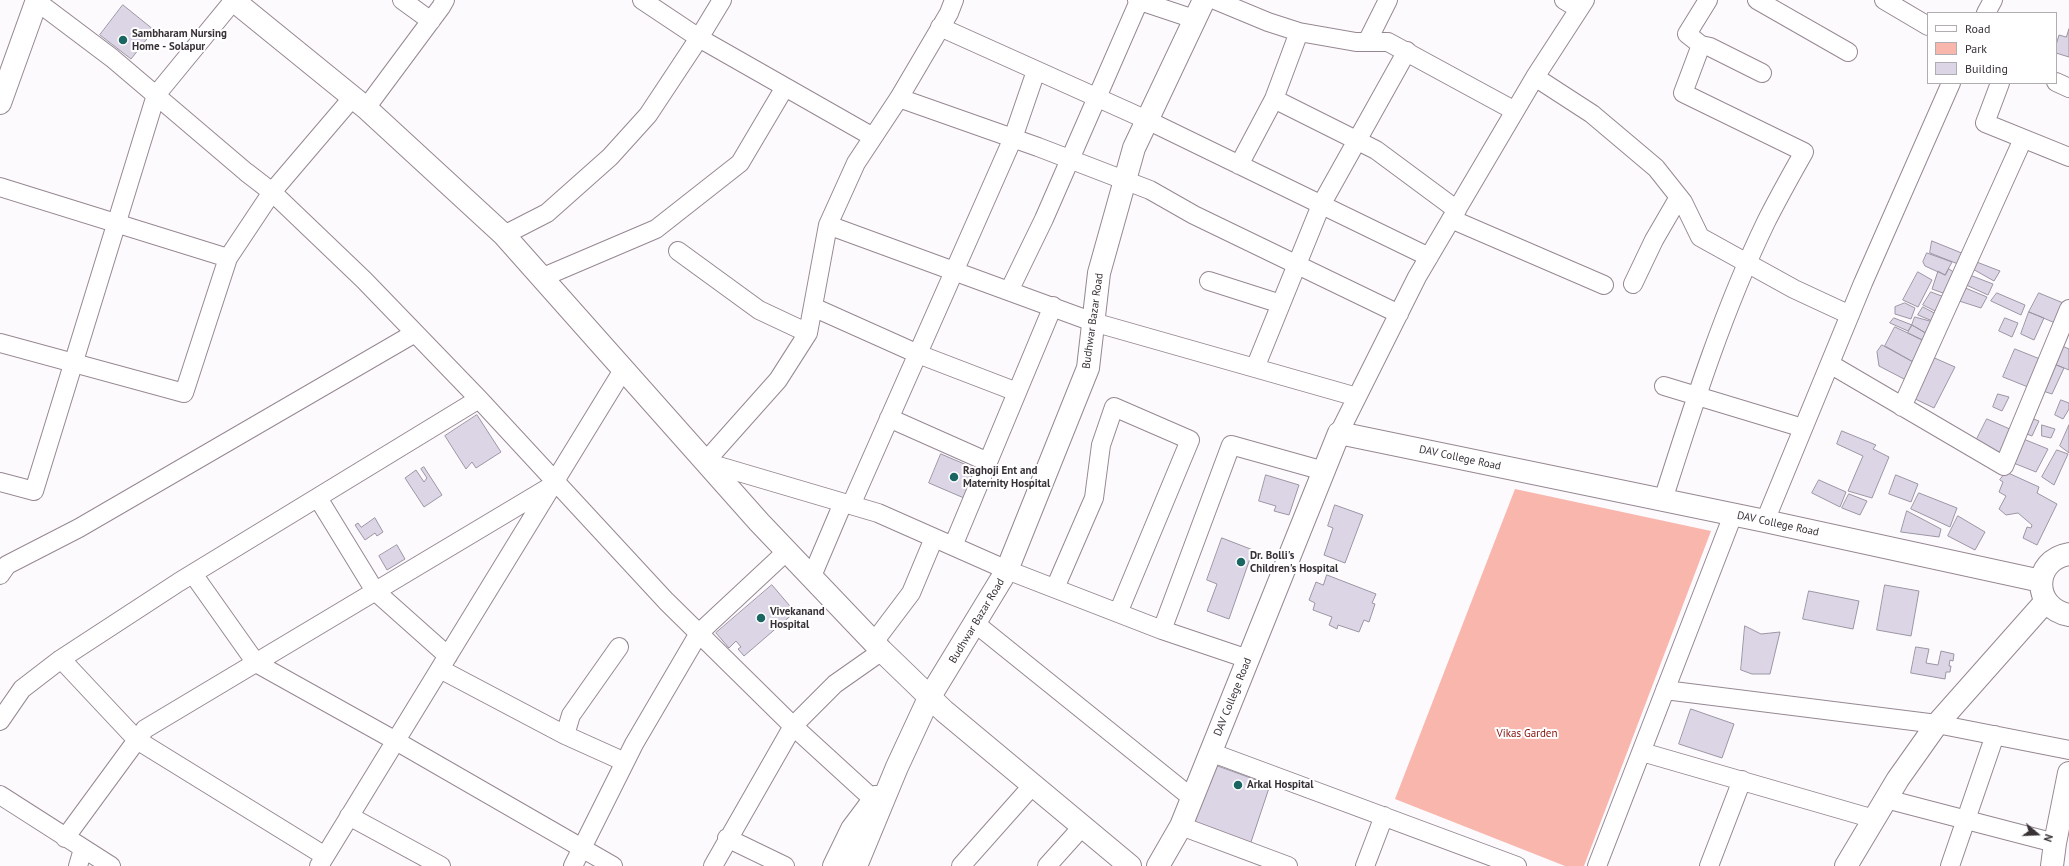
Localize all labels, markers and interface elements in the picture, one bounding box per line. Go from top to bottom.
legend [1927,12,2057,84]
text: Road [1965,21,1990,36]
place label: Sambharam Nursing Home - Solapur [132,27,227,53]
marker: Sambharam Nursing Home - Solapur [117,34,129,46]
text: Park [1965,41,1987,56]
text: Building [1965,61,2008,76]
street label: Budhwar Bazar Road [1080,272,1106,370]
street label: DAV College Road [1418,443,1502,473]
place label: Raghoji Ent and Maternity Hospital [963,464,1050,490]
marker: Raghoji Ent and Maternity Hospital [948,471,960,483]
street label: DAV College Road [1736,509,1820,539]
place label: Dr. Bolli's Children's Hospital [1250,549,1338,575]
marker: Dr. Bolli's Children's Hospital [1235,556,1247,568]
street label: Budhwar Bazar Road [946,576,1008,666]
place label: Vivekanand Hospital [770,605,825,631]
marker: Vivekanand Hospital [755,612,767,624]
street label: DAV College Road [1211,656,1255,738]
park label: Vikas Garden [1497,727,1557,741]
place label: Arkal Hospital [1247,778,1314,792]
marker: Arkal Hospital [1232,779,1244,791]
north arrow [2017,814,2057,854]
text: N [2041,832,2056,844]

